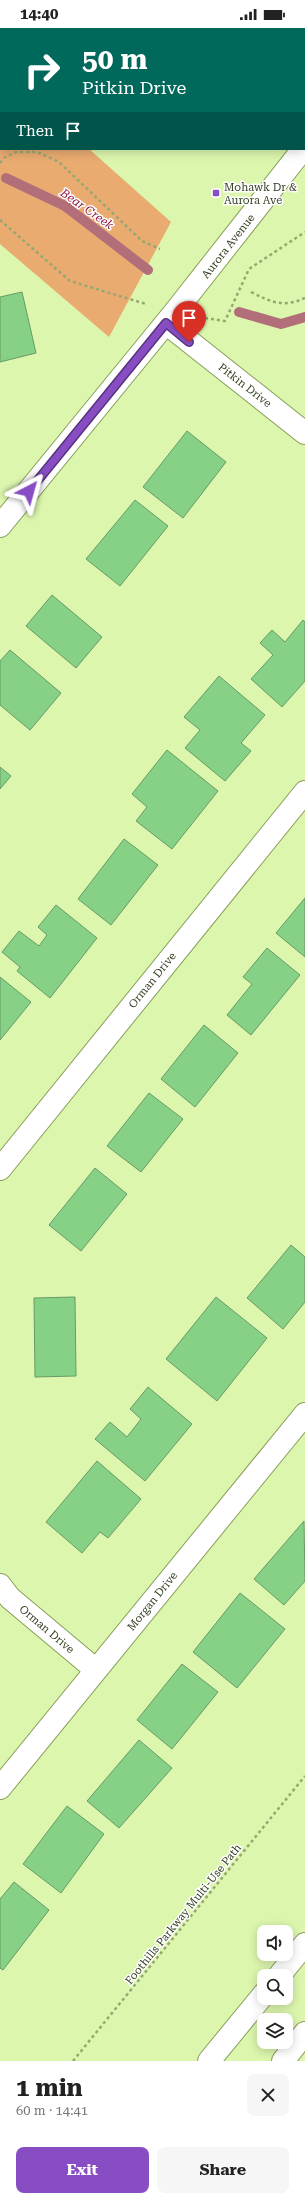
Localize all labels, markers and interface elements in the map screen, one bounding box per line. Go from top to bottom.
text: 14:40 [20,5,58,23]
text: 50 m [82,43,147,76]
icon: right [16,44,68,96]
text: Pitkin Drive [82,77,186,98]
icon: arrive [62,120,84,142]
text: Then [16,122,54,140]
place label: Mohawk Dr & Aurora Ave [224,181,297,207]
water label: Bear Creek [57,185,117,233]
marker: Mohawk Dr & Aurora Ave [211,188,221,198]
street label: Aurora Avenue [199,211,258,281]
pin [172,301,206,342]
icon: arrive [178,307,200,329]
street label: Pitkin Drive [216,361,274,410]
position arrow [8,470,50,512]
street label: Orman Drive [126,950,179,1011]
street label: Morgan Drive [125,1569,180,1633]
street label: Orman Drive [17,1603,77,1656]
street label: Foothills Parkway Multi-Use Path [123,1842,244,1987]
map controls [257,1925,293,2049]
button: sound [257,1925,293,1961]
button: search [257,1969,293,2005]
button: layers [257,2013,293,2049]
text: 1 min [16,2074,83,2102]
button: close [247,2074,289,2116]
text: 60 m · 14:41 [16,2103,88,2118]
button: Exit [16,2147,149,2193]
button: Share [157,2147,289,2193]

